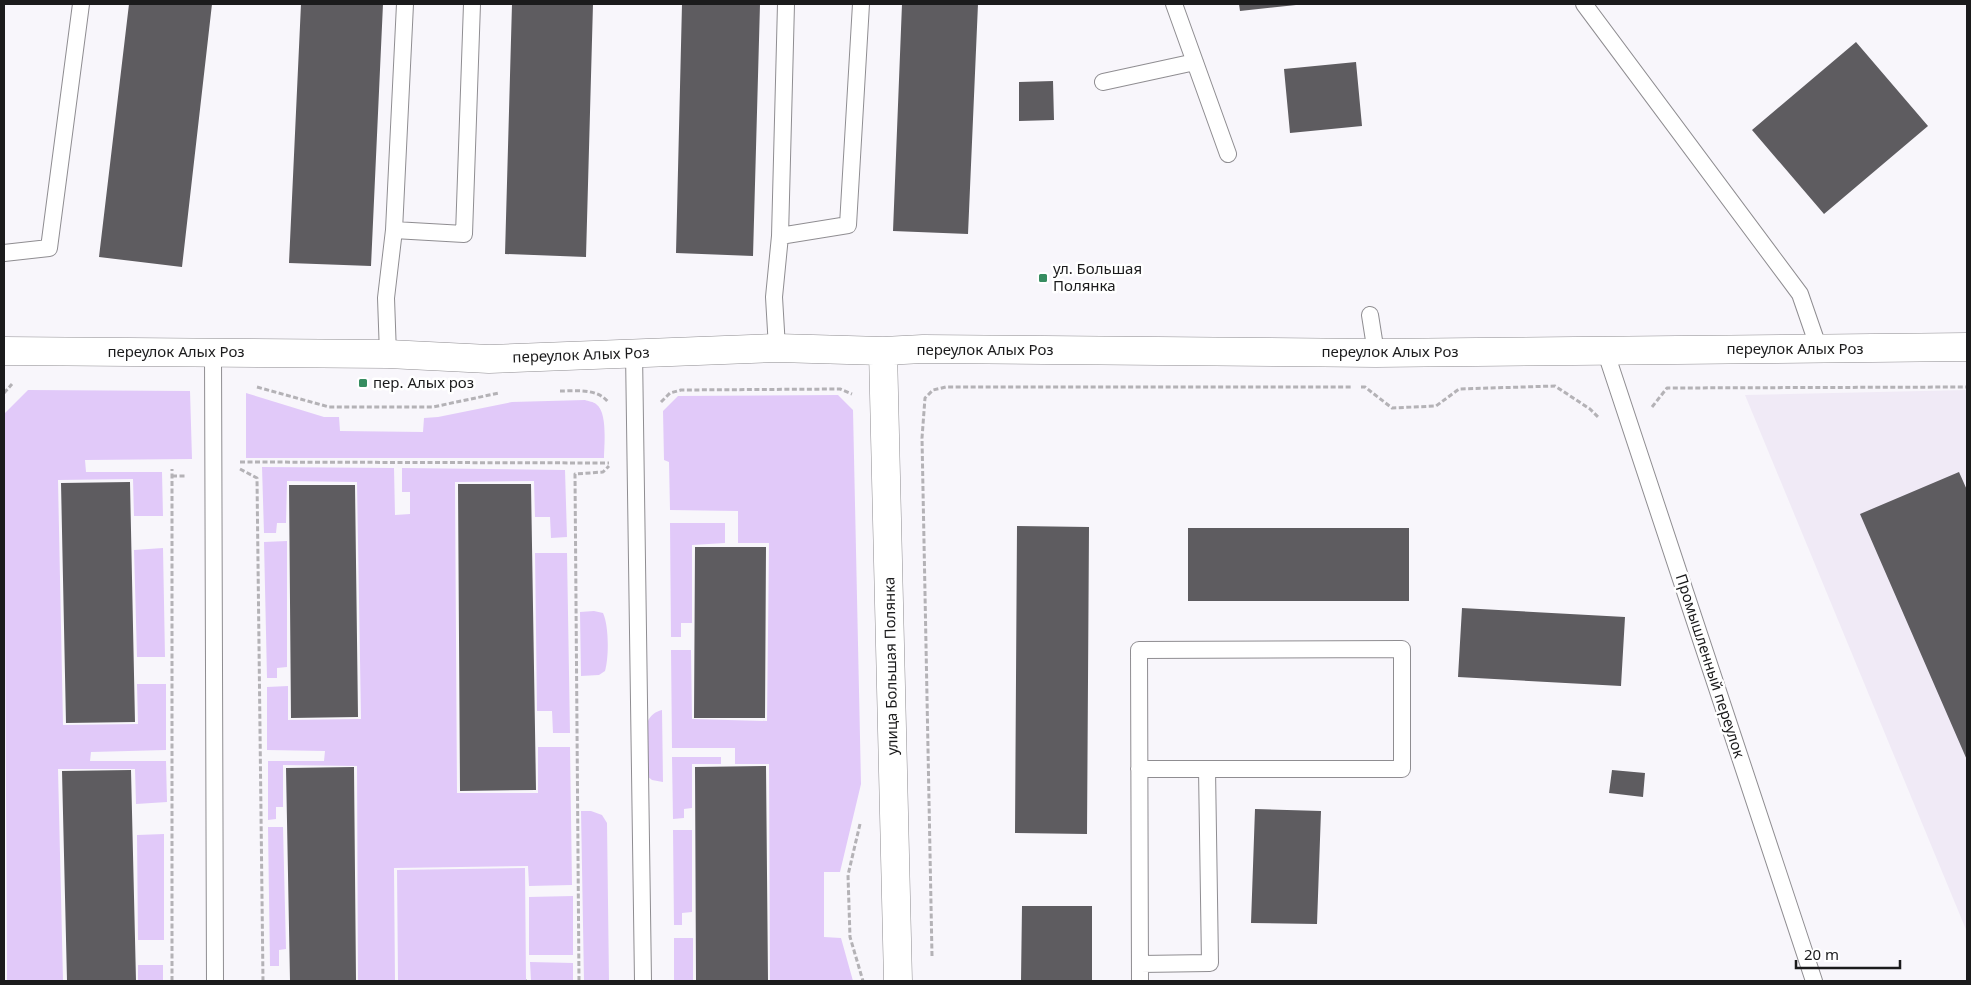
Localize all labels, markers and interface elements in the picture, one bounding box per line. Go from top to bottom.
place label: ул. Большая Полянка [1053,258,1142,295]
marker: ул. Большая Полянка [1037,272,1049,284]
street label: переулок Алых Роз [1726,338,1864,358]
street label: переулок Алых Роз [916,339,1054,359]
street label: переулок Алых Роз [107,341,245,361]
street label: переулок Алых Роз [1321,341,1459,361]
street label: переулок Алых Роз [512,342,650,366]
place label: пер. Алых роз [373,372,474,392]
marker: пер. Алых роз [357,377,369,389]
street label: Промышленный переулок [1672,571,1750,760]
street label: улица Большая Полянка [878,577,902,755]
scale bar [1796,938,1900,970]
text: 20 m [1804,944,1839,964]

